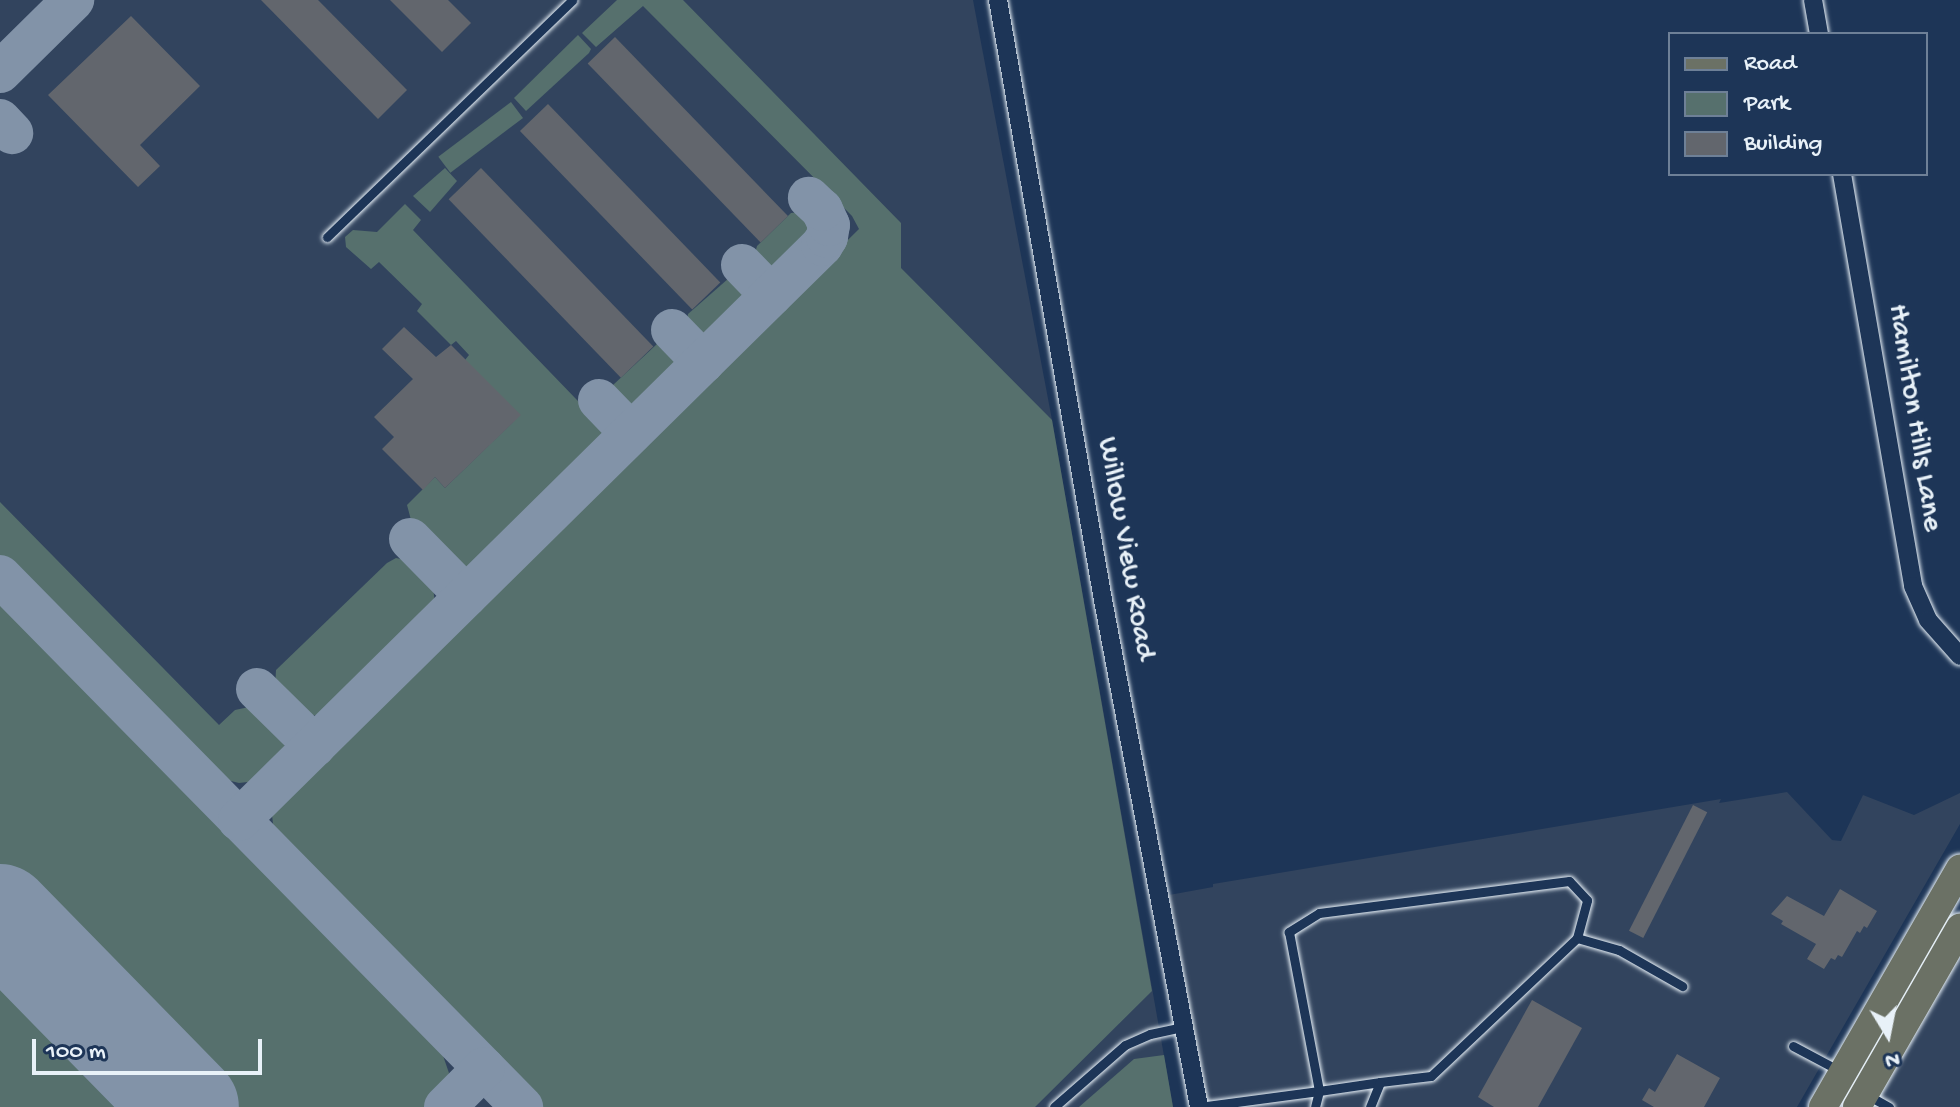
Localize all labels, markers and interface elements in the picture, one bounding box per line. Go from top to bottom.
legend [1668,32,1928,176]
text: Road [1744,50,1796,79]
text: Park [1744,90,1790,119]
text: Building [1744,130,1822,159]
street label: Hamilton Hills Lane [1877,302,1949,534]
street label: Willow View Road [1087,435,1161,663]
north arrow [1848,995,1928,1075]
scale bar [36,1023,266,1073]
text: 100 m [46,1038,106,1067]
text: N [1883,1045,1902,1073]

